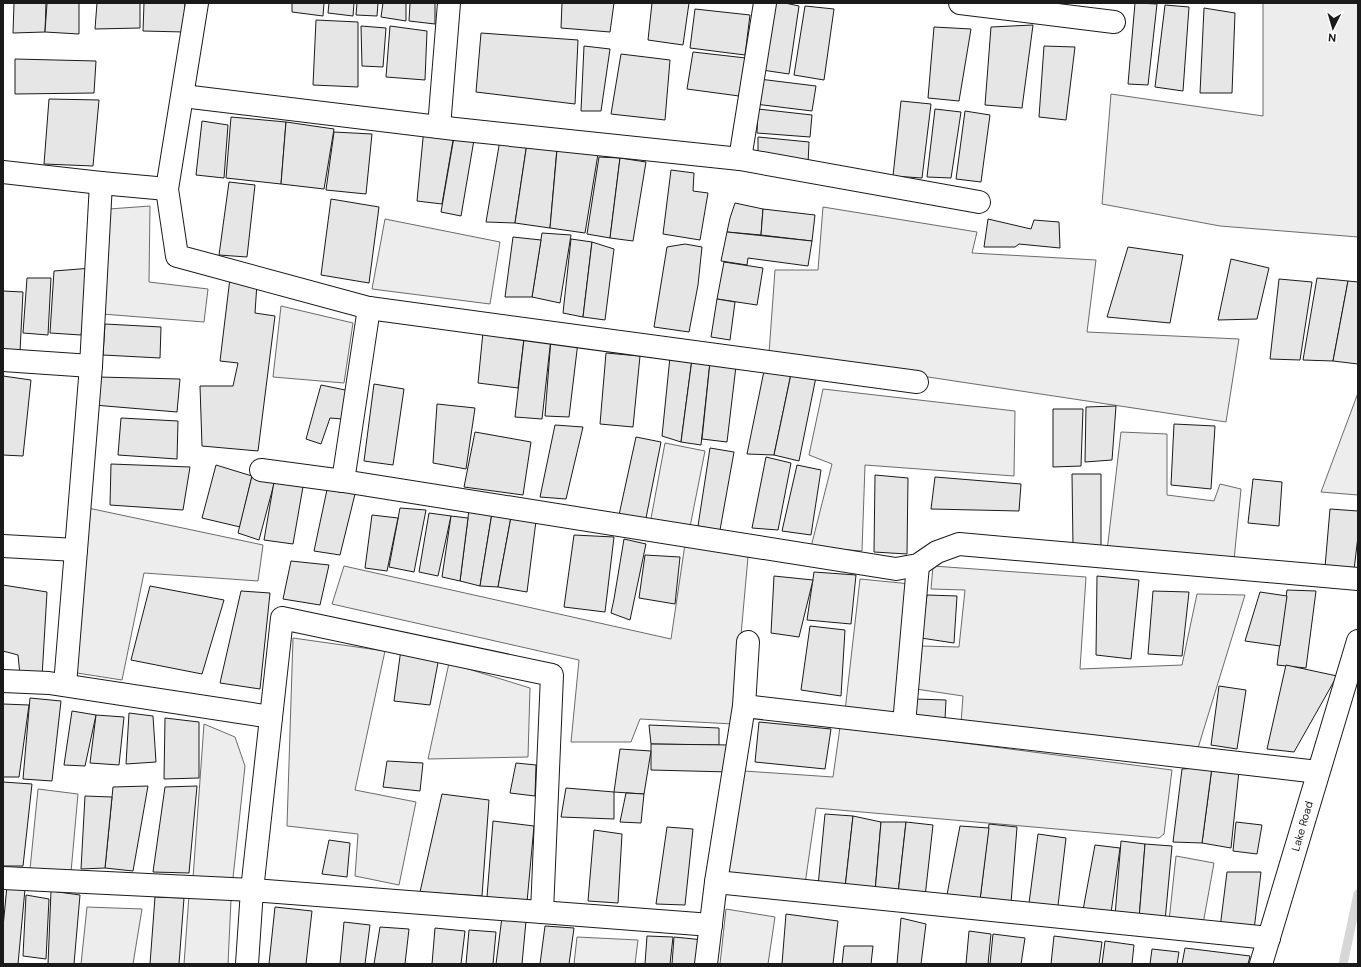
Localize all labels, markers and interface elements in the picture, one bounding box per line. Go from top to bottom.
north arrow [1313,8,1353,48]
text: N [1328,31,1337,45]
street label: Lake Road [1288,799,1316,853]

